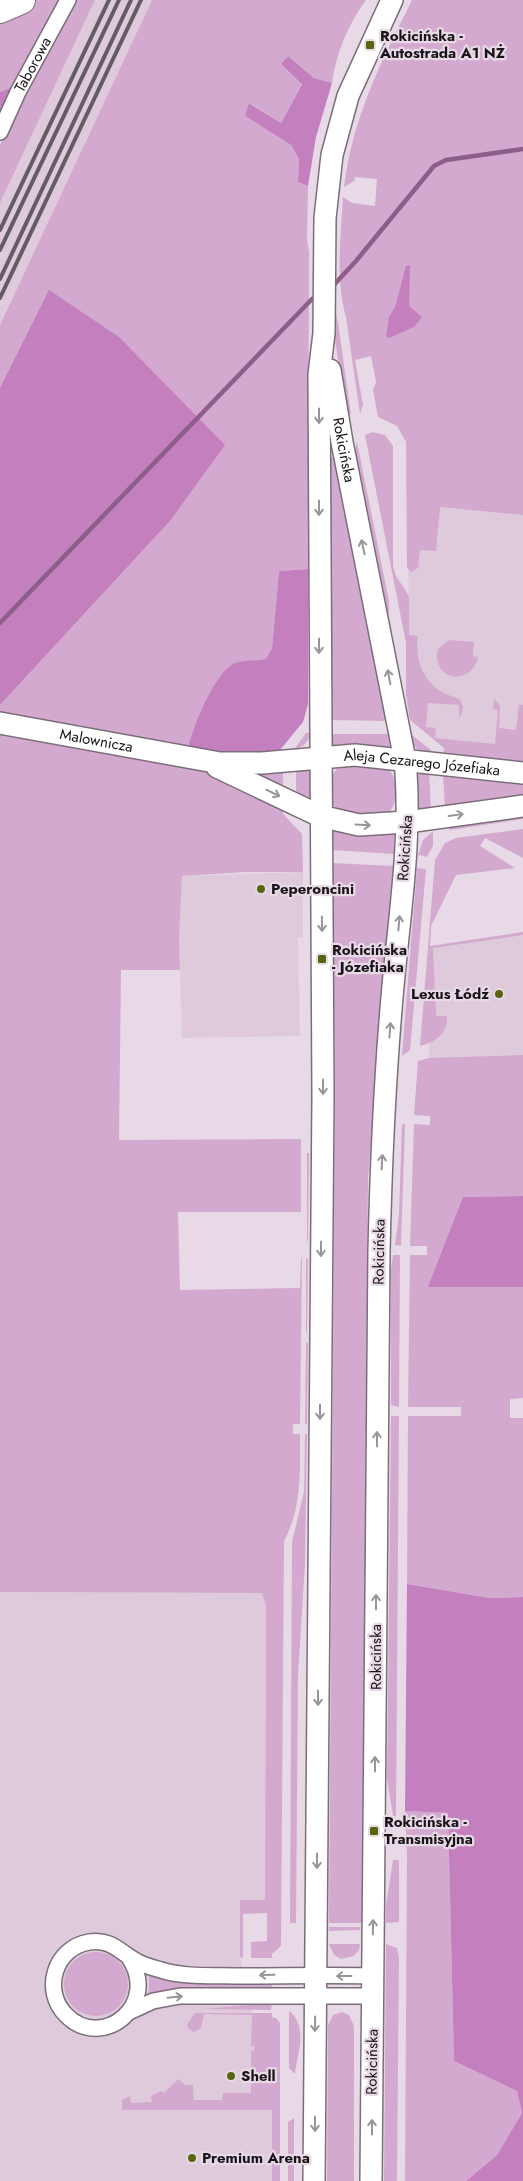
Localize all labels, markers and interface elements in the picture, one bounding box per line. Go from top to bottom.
place label: Rokicińska - Autostrada A1 NŻ [379,25,506,64]
street label: Taborowa [9,33,57,96]
marker: Rokicińska - Autostrada A1 NŻ [364,39,376,51]
one-way arrow [314,408,324,424]
street label: Rokicińska [327,416,361,484]
one-way arrow [314,500,324,516]
one-way arrow [358,539,367,555]
one-way arrow [314,638,324,654]
one-way arrow [383,669,393,685]
street label: Malownicza [58,723,135,758]
street label: Aleja Cezarego Józefiaka [342,744,501,781]
one-way arrow [265,789,280,798]
one-way arrow [447,810,463,820]
street label: Rokicińska [392,814,418,882]
one-way arrow [355,820,371,829]
place label: Peperoncini [271,878,354,900]
marker: Peperoncini [255,883,267,895]
one-way arrow [395,915,404,931]
one-way arrow [317,916,326,932]
place label: Rokicińska - Józefiaka [332,939,407,978]
marker: Rokicińska - Józefiaka [316,953,328,965]
place label: Lexus Łódź [411,983,489,1005]
marker: Lexus Łódź [493,988,505,1000]
one-way arrow [386,1023,395,1039]
one-way arrow [318,1078,328,1094]
one-way arrow [377,1154,386,1170]
street label: Rokicińska [367,1219,391,1285]
one-way arrow [316,1240,326,1257]
one-way arrow [315,1403,325,1419]
one-way arrow [372,1432,382,1448]
one-way arrow [371,1594,381,1610]
street label: Rokicińska [365,1624,387,1690]
one-way arrow [313,1690,323,1706]
one-way arrow [370,1757,380,1773]
place label: Rokicińska - Transmisyjna [384,1811,473,1850]
marker: Rokicińska - Transmisyjna [368,1825,380,1837]
one-way arrow [312,1852,322,1868]
one-way arrow [368,1919,378,1936]
one-way arrow [259,1971,275,1980]
one-way arrow [337,1971,353,1980]
one-way arrow [167,1992,183,2002]
one-way arrow [310,2016,320,2032]
street label: Rokicińska [360,2029,384,2095]
place label: Shell [241,2065,276,2087]
marker: Shell [225,2070,237,2082]
one-way arrow [310,2115,319,2131]
one-way arrow [367,2119,377,2135]
place label: Premium Arena [202,2147,310,2169]
marker: Premium Arena [186,2152,198,2164]

